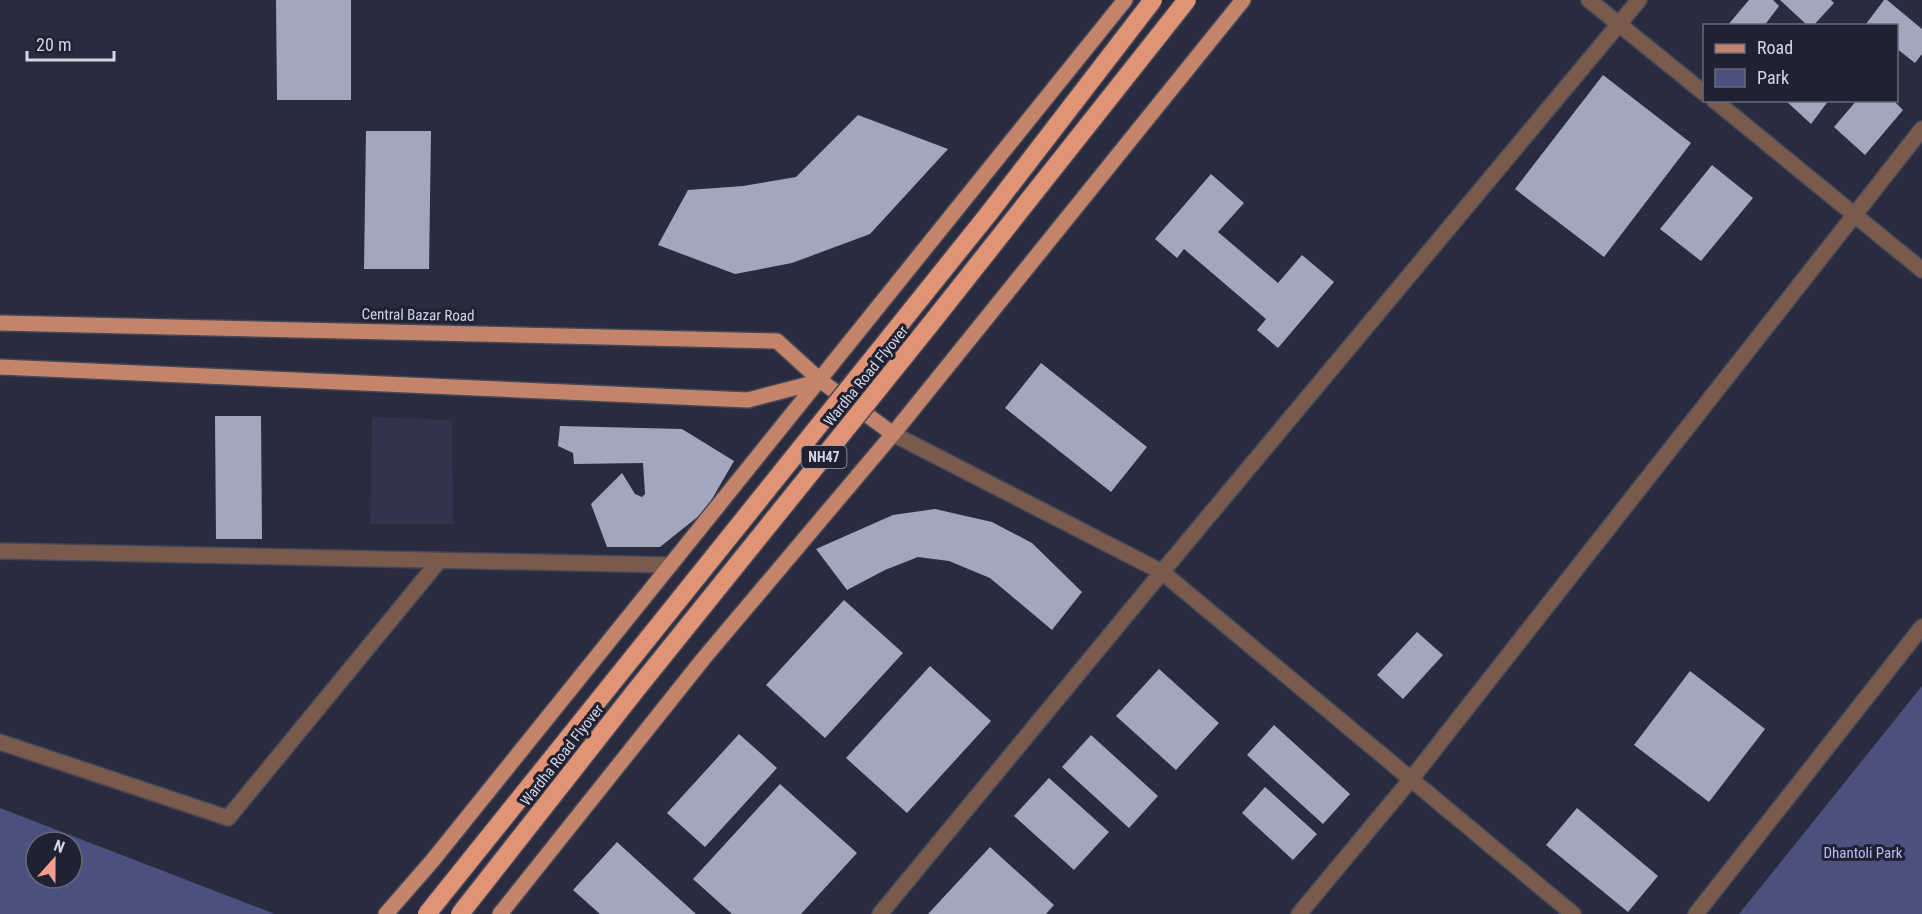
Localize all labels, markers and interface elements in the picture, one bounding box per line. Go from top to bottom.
scale bar [27,24,114,62]
legend [1703,24,1898,102]
text: 20 m [36,34,71,55]
text: Road [1757,37,1793,58]
text: Park [1757,67,1789,88]
street label: Central Bazar Road [361,305,475,325]
street label: Wardha Road Flyover [820,322,912,430]
road number: NH47 [802,446,846,468]
street label: Wardha Road Flyover [517,700,607,809]
north arrow [24,830,84,890]
text: N [51,836,67,857]
park label: Dhantoli Park [1823,844,1903,862]

